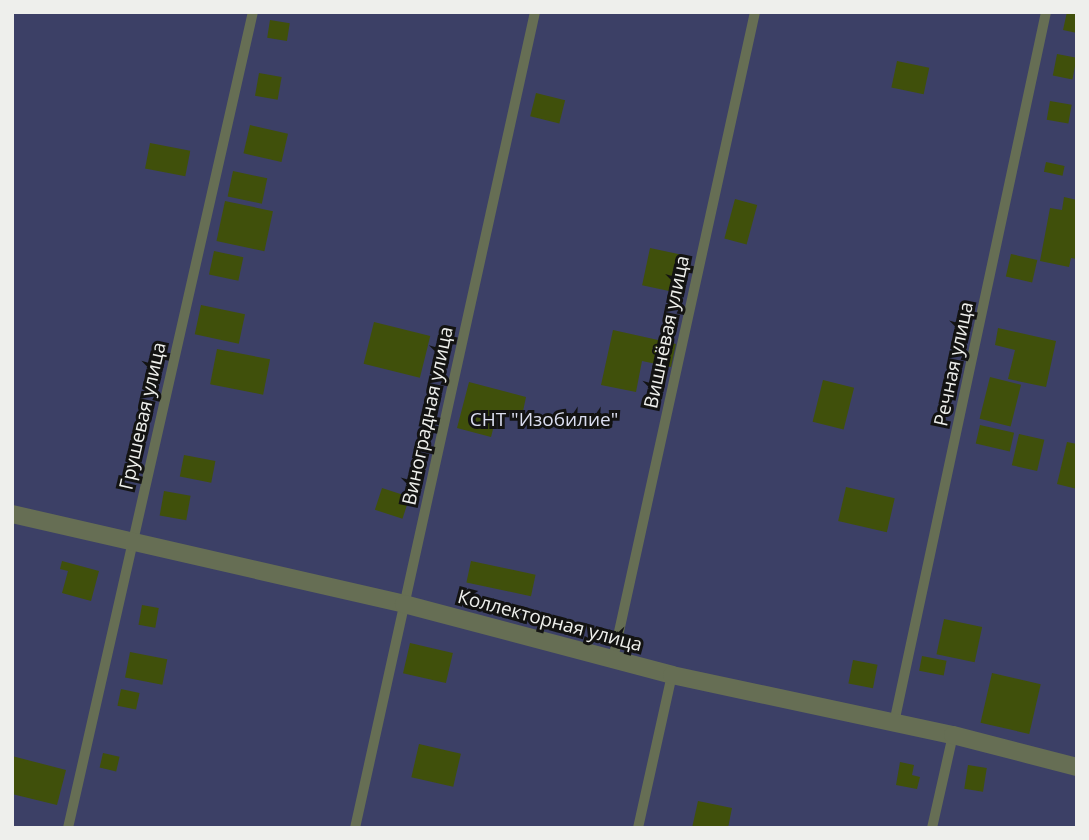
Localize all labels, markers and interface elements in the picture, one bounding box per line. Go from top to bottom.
street label: Вишнёвая улица [640,253,694,411]
street label: Речная улица [930,300,978,428]
street label: Виноградная улица [398,325,458,507]
street label: Грушевая улица [115,340,171,492]
park label: СНТ "Изобилие" [470,409,618,431]
street label: Коллекторная улица [455,585,645,657]

